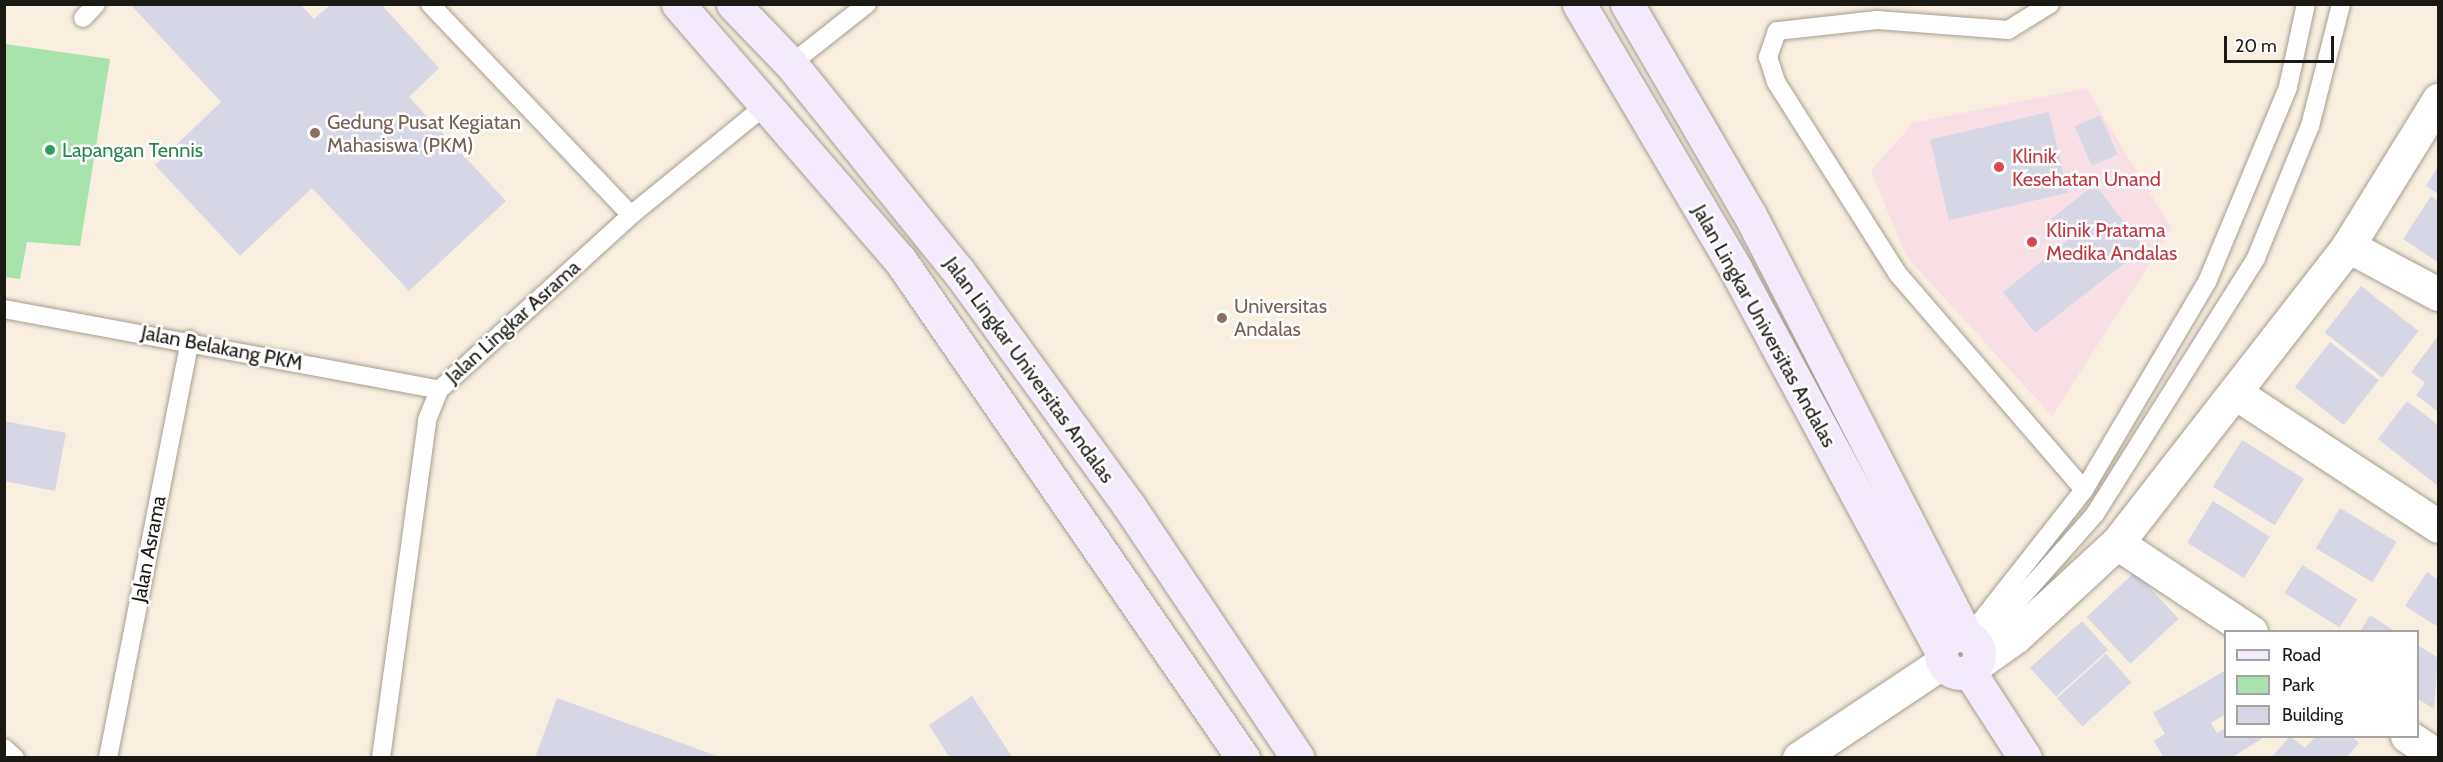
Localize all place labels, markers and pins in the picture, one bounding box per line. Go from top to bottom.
place label: Gedung Pusat Kegiatan Mahasiswa (PKM) [327,110,521,157]
marker: Gedung Pusat Kegiatan Mahasiswa (PKM) [308,126,322,140]
place label: Lapangan Tennis [62,138,203,162]
marker: Lapangan Tennis [43,143,57,157]
place label: Klinik Kesehatan Unand [2012,144,2161,191]
marker: Klinik Kesehatan Unand [1990,158,2008,176]
place label: Klinik Pratama Medika Andalas [2046,219,2177,266]
marker: Klinik Pratama Medika Andalas [2023,233,2041,251]
place label: Universitas Andalas [1234,294,1327,341]
marker: Universitas Andalas [1215,311,1229,325]

